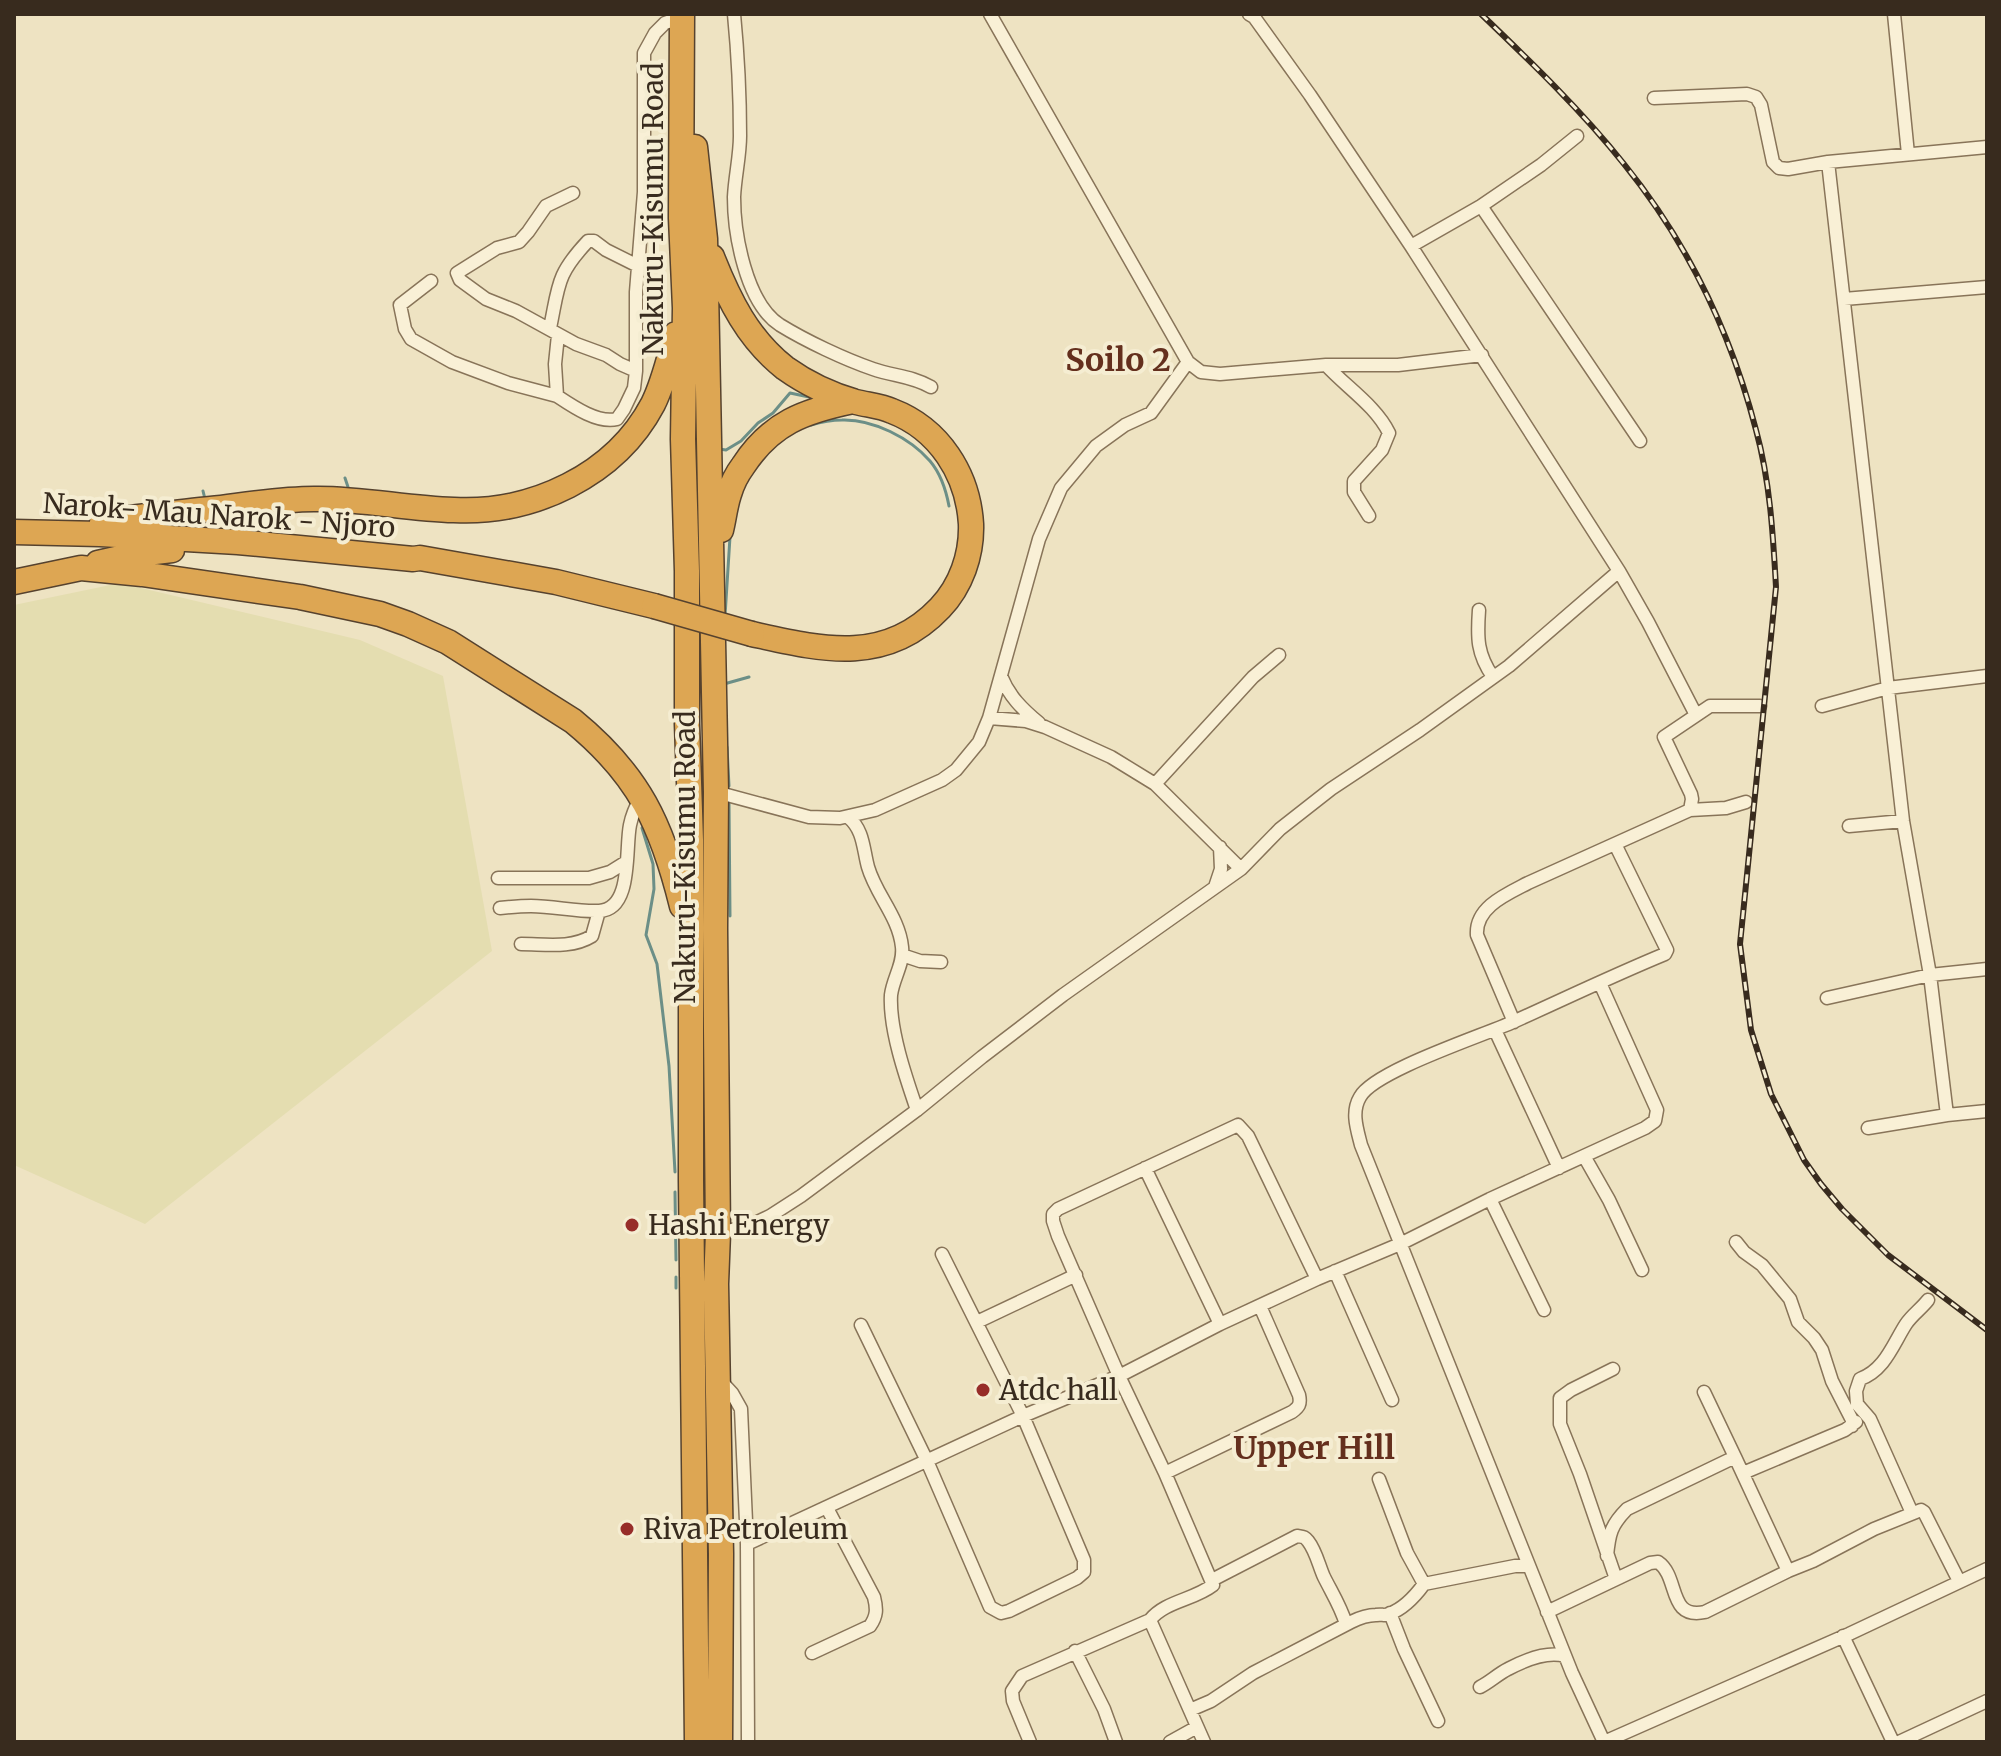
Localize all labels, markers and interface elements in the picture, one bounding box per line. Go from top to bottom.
street label: Nakuru-Kisumu Road [635,62,671,356]
district label: Soilo 2 [1065,340,1171,380]
street label: Narok- Mau Narok - Njoro [42,485,396,545]
street label: Nakuru-Kisumu Road [667,710,703,1004]
place label: Hashi Energy [648,1207,830,1243]
marker: Hashi Energy [623,1216,641,1234]
place label: Atdc hall [998,1372,1118,1408]
marker: Atdc hall [974,1381,992,1399]
district label: Upper Hill [1233,1428,1395,1468]
place label: Riva Petroleum [643,1511,848,1547]
marker: Riva Petroleum [618,1520,636,1538]

